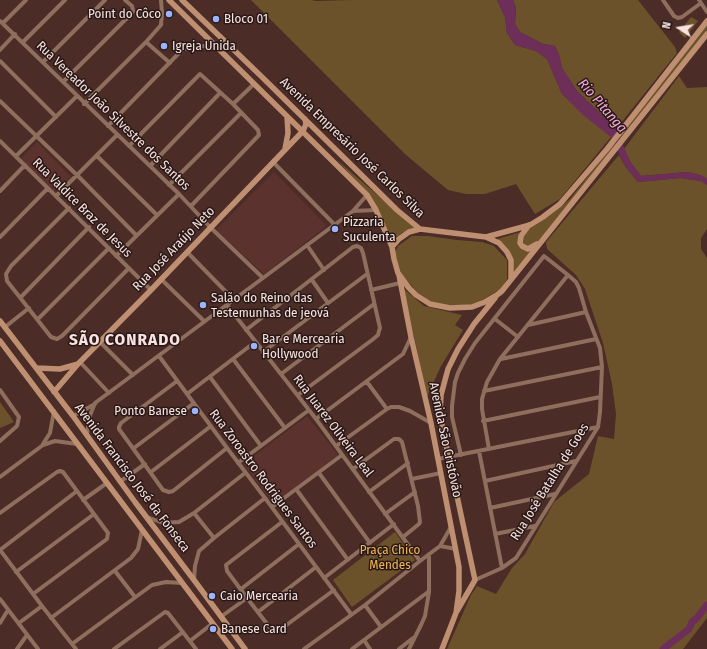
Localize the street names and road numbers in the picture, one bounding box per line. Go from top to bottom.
street label: Rua Vereador João Silvestre dos Santos [33,38,193,194]
street label: Avenida Empresário José Carlos Silva [276,75,428,221]
street label: Rua Valdice Braz de Jesus [29,155,135,261]
street label: Rua José Araújo Neto [130,204,218,294]
street label: Rua Juarez Oliveira Leal [289,372,377,480]
street label: Avenida São Cristóvão [425,381,465,499]
street label: Avenida Francisco José da Fonseca [71,401,193,555]
street label: Rua Zoroastro Rodrigues Santos [206,407,320,551]
street label: Rua José Batalha de Goes [508,421,592,543]

